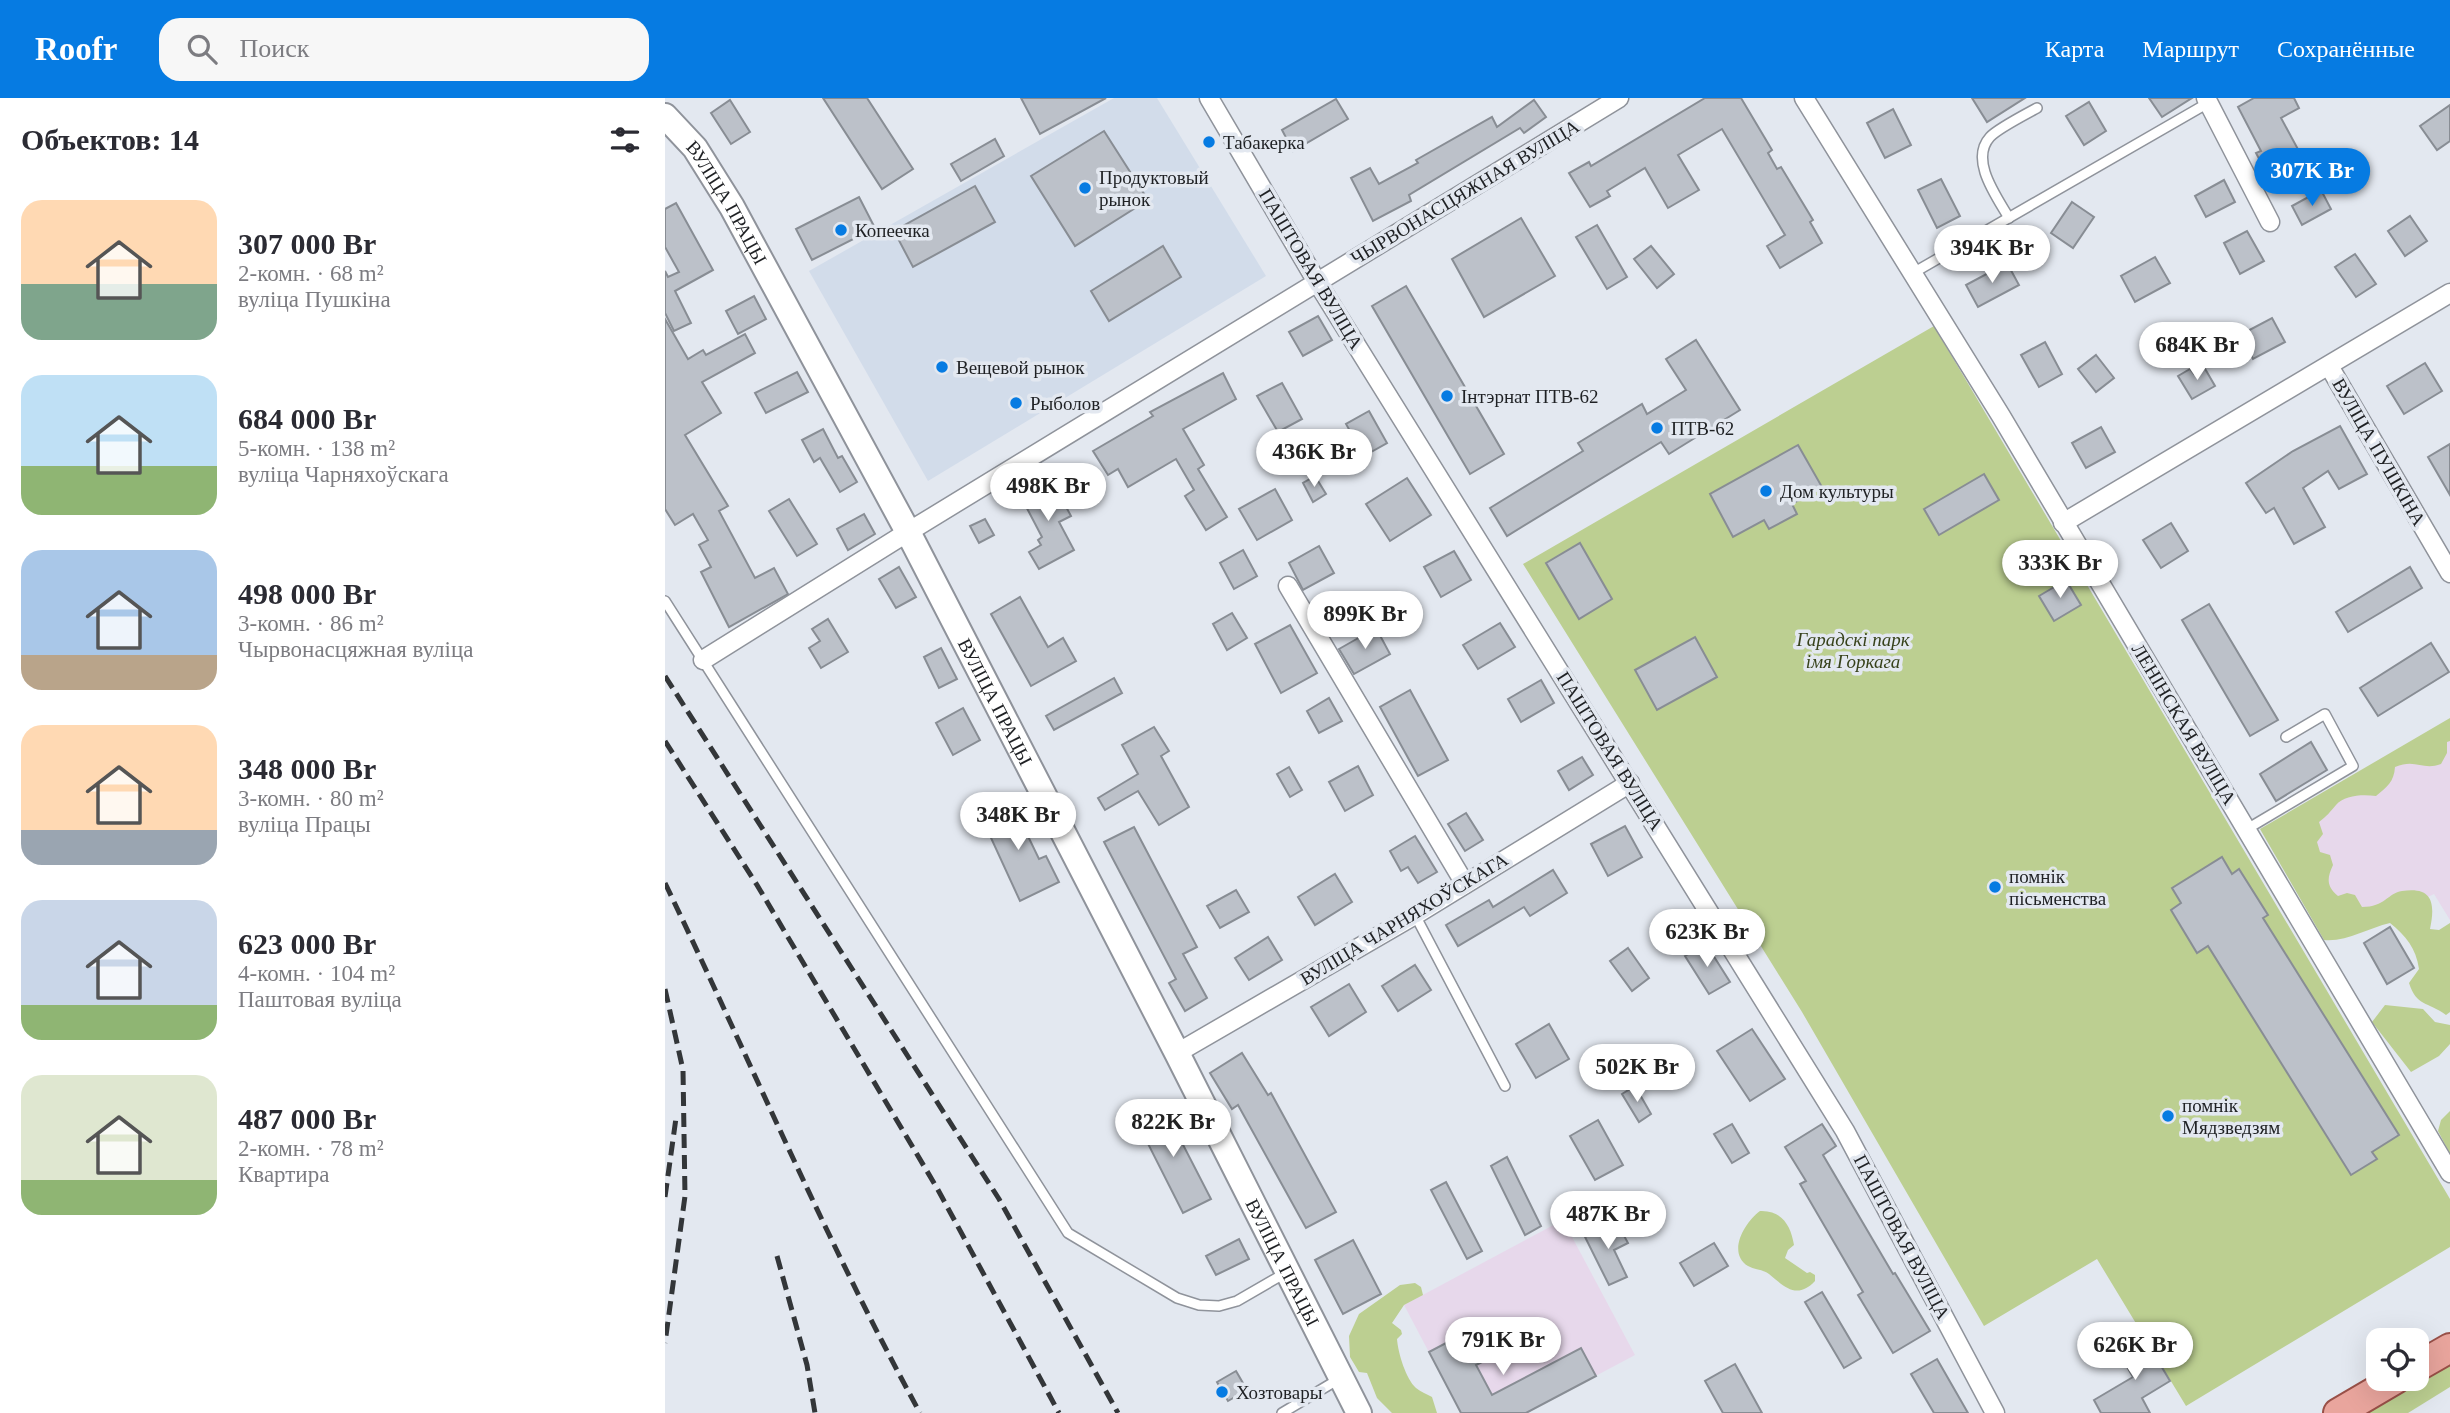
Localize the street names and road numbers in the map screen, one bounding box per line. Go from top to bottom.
street label: ЧЫРВОНАСЦЯЖНАЯ ВУЛІЦА [1347,115,1583,269]
street label: ВУЛІЦА ПРАЦЫ [683,136,771,268]
street label: ПАШТОВАЯ ВУЛІЦА [1255,185,1367,353]
street label: ВУЛІЦА ПУШКІНА [2328,375,2430,530]
street label: ВУЛІЦА ПРАЦЫ [954,635,1037,769]
street label: ЛЕНІНСКАЯ ВУЛІЦА [2128,640,2240,808]
street label: ПАШТОВАЯ ВУЛІЦА [1553,668,1668,835]
street label: ВУЛІЦА ЧАРНЯХОЎСКАГА [1296,848,1512,989]
street label: ПАШТОВАЯ ВУЛІЦА [1850,1151,1954,1323]
street label: ВУЛІЦА ПРАЦЫ [1242,1195,1324,1329]

